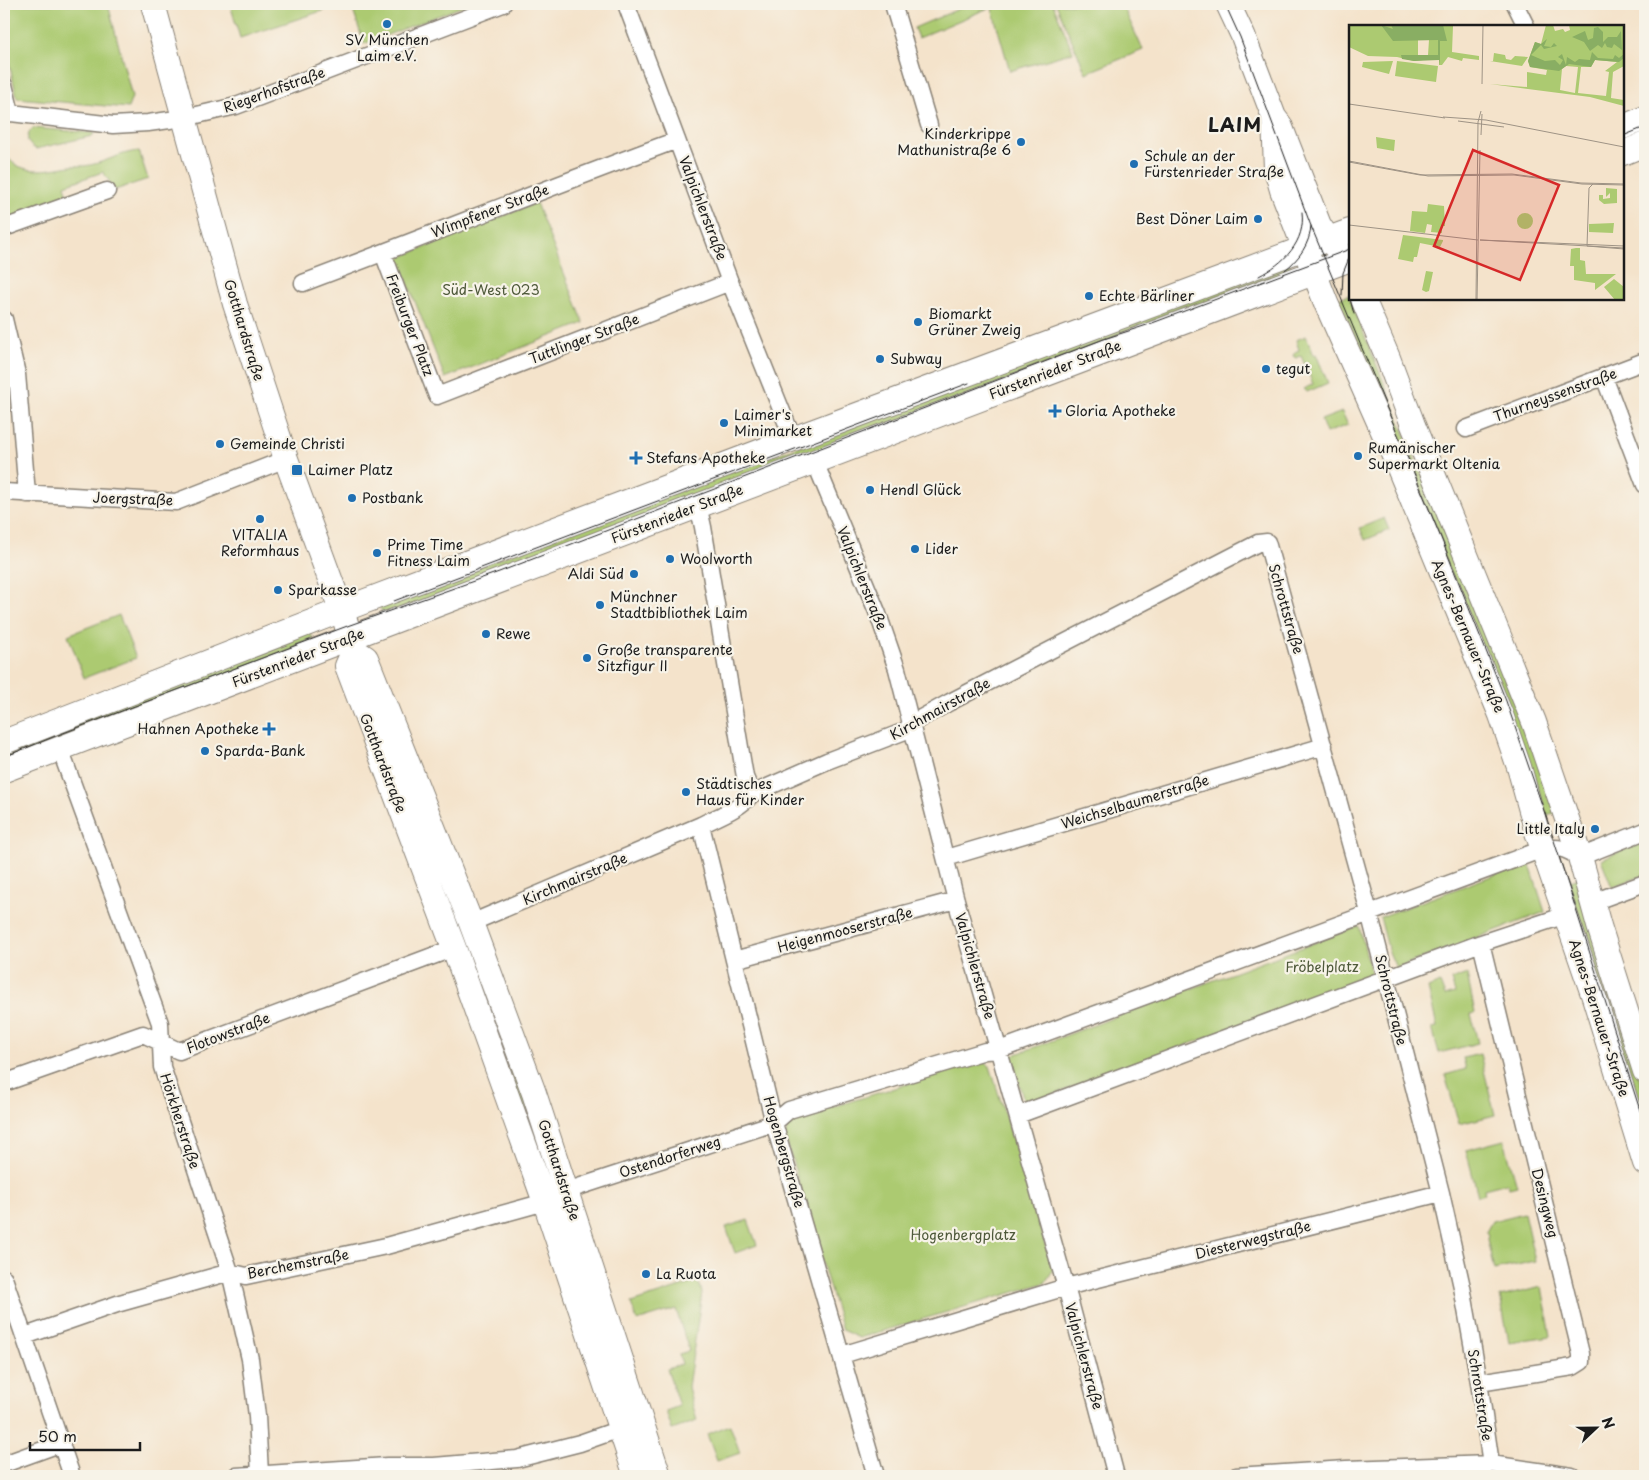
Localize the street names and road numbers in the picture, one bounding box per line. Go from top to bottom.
street label: Riegerhofstraße [220,61,328,118]
street label: Valpichlerstraße [674,153,733,263]
street label: Wimpfener Straße [428,178,552,243]
street label: Freiburger Platz [381,271,440,379]
street label: Gotthardstraße [219,276,270,383]
street label: Tuttlinger Straße [526,308,642,369]
street label: Fürstenrieder Straße [986,335,1124,404]
street label: Thurneyssenstraße [1490,362,1619,427]
street label: Fürstenrieder Straße [608,479,746,548]
street label: Joergstraße [92,487,174,510]
street label: Valpichlerstraße [832,523,893,633]
street label: Agnes-Bernauer-Straße [1427,556,1510,716]
street label: Schrottstraße [1264,561,1309,656]
street label: Fürstenrieder Straße [229,623,367,692]
street label: Kirchmairstraße [886,672,994,745]
street label: Gotthardstraße [355,710,412,816]
street label: Weichselbaumerstraße [1058,769,1211,834]
street label: Kirchmairstraße [519,847,630,910]
street label: Heigenmooserstraße [775,901,915,958]
street label: Valpichlerstraße [950,910,1001,1022]
street label: Agnes-Bernauer-Straße [1564,936,1635,1099]
street label: Schrottstraße [1370,952,1413,1047]
street label: Flotowstraße [183,1007,273,1058]
street label: Hörkherstraße [155,1070,206,1171]
street label: Hogenbergstraße [759,1094,810,1210]
street label: Gotthardstraße [533,1117,586,1223]
street label: Ostendorferweg [616,1130,723,1183]
street label: Desingweg [1527,1166,1564,1240]
street label: Diesterwegstraße [1193,1215,1313,1264]
street label: Berchemstraße [245,1243,351,1284]
street label: Valpichlerstraße [1060,1300,1109,1412]
street label: Schrottstraße [1463,1348,1498,1442]

